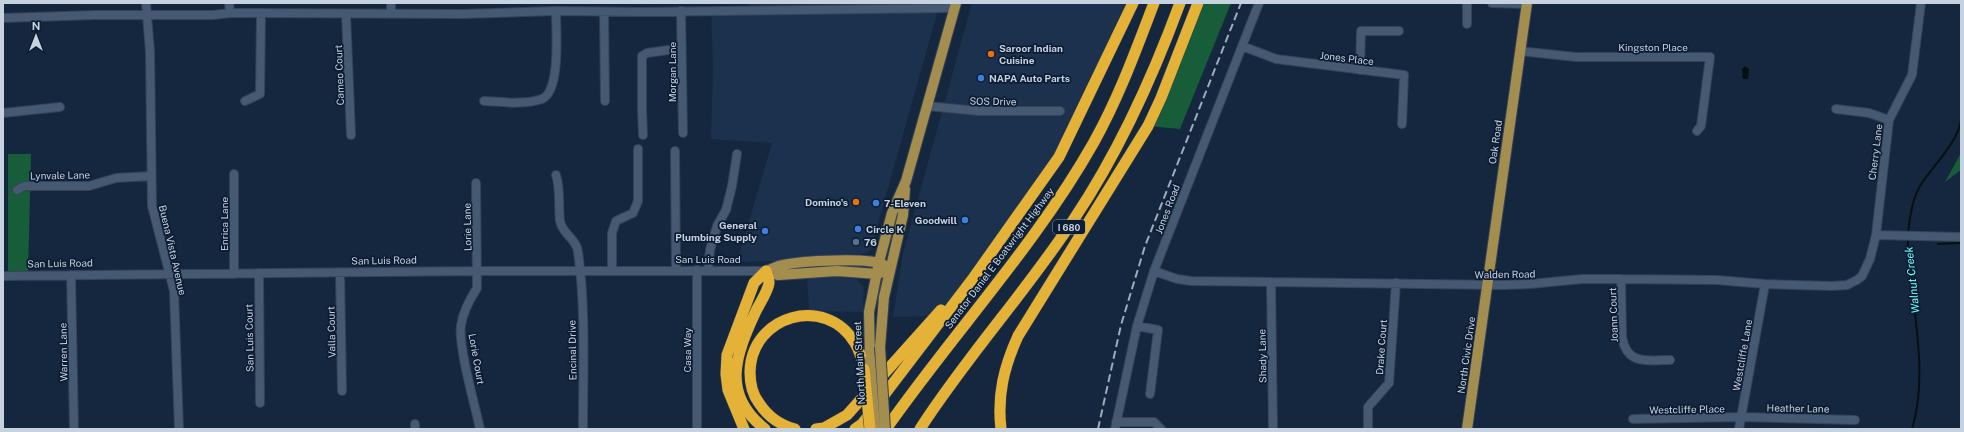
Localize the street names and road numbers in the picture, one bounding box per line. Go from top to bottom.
street label: Morgan Lane [666,41,678,102]
street label: Kingston Place [1618,41,1688,53]
street label: Cameo Court [332,44,346,106]
street label: Jones Place [1319,49,1375,67]
street label: SOS Drive [969,95,1017,107]
street label: Oak Road [1486,119,1504,165]
street label: Cherry Lane [1866,123,1884,181]
street label: Lynvale Lane [30,168,91,182]
street label: Jones Road [1152,183,1182,235]
street label: Senator Daniel E Boatwright Highway [942,184,1056,331]
street label: Enrica Lane [218,197,230,251]
street label: Lorie Lane [461,202,473,251]
street label: Buena Vista Avenue [157,204,189,296]
road number: I 680 [1053,220,1085,234]
street label: San Luis Road [351,253,417,267]
street label: San Luis Road [675,253,741,265]
street label: San Luis Road [27,256,93,270]
street label: Walden Road [1474,267,1536,281]
street label: Joann Court [1606,287,1620,343]
street label: San Luis Court [242,304,256,372]
street label: Valla Court [325,306,337,358]
street label: North Civic Drive [1455,315,1477,394]
street label: Westcliffe Lane [1730,318,1754,392]
street label: Encinal Drive [565,319,579,380]
street label: Drake Court [1373,319,1389,375]
street label: North Main Street [851,321,867,405]
street label: Warren Lane [56,322,70,382]
street label: Casa Way [681,327,693,372]
street label: Shady Lane [1256,328,1268,383]
street label: Lorie Court [467,333,487,386]
street label: Heather Lane [1767,401,1830,415]
street label: Westcliffe Place [1649,402,1725,416]

